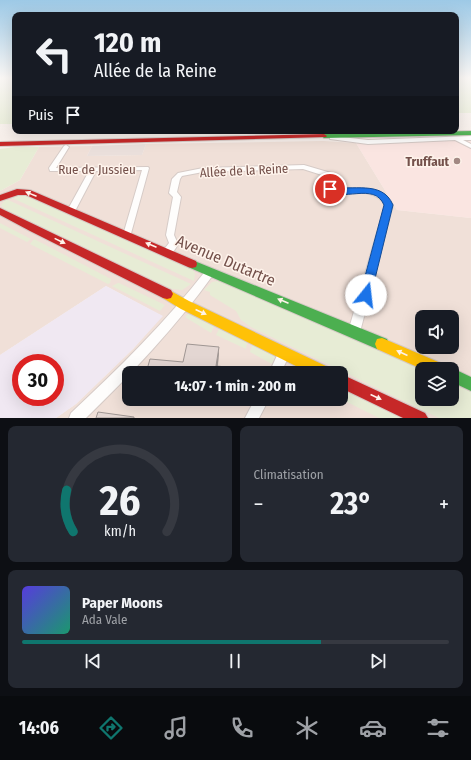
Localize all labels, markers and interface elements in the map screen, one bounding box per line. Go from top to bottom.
text: 120 m [94,26,161,59]
icon: left [28,28,80,80]
text: Allée de la Reine [94,60,217,82]
icon: arrive [62,104,84,126]
text: Puis [28,106,54,124]
place label: Truffaut [405,154,449,169]
marker: Truffaut [452,156,462,166]
street label: Allée de la Reine [199,161,289,180]
street label: Rue de Jussieu [58,162,136,177]
pin [313,172,347,206]
icon: arrive [319,178,341,200]
one-way arrow [24,191,36,197]
street label: Avenue Dutartre [173,231,279,290]
one-way arrow [54,238,65,245]
one-way arrow [145,242,156,248]
position arrow [345,274,387,316]
one-way arrow [278,298,289,304]
one-way arrow [195,309,207,315]
map controls [415,310,459,406]
button: sound [415,310,459,354]
one-way arrow [397,350,408,356]
speed limit sign: 30 [12,354,64,406]
button: layers [415,362,459,406]
text: 14:07 · 1 min · 200 m [174,377,296,395]
one-way arrow [371,394,382,400]
text: Climatisation [254,467,324,482]
text: 26 [98,476,140,526]
text: 23° [330,486,372,522]
text: − [254,491,263,518]
text: + [439,491,449,518]
text: km/h [104,523,136,540]
text: Paper Moons [82,594,163,612]
text: Ada Vale [82,612,127,627]
icon: previous [82,650,104,672]
icon: pause [224,650,246,672]
icon: next [367,650,389,672]
icon: directions [97,714,125,742]
icon: music [162,714,190,742]
icon: phone [228,714,256,742]
icon: climate [293,714,321,742]
icon: car [359,714,387,742]
icon: filters [424,714,452,742]
text: 14:06 [19,717,59,739]

